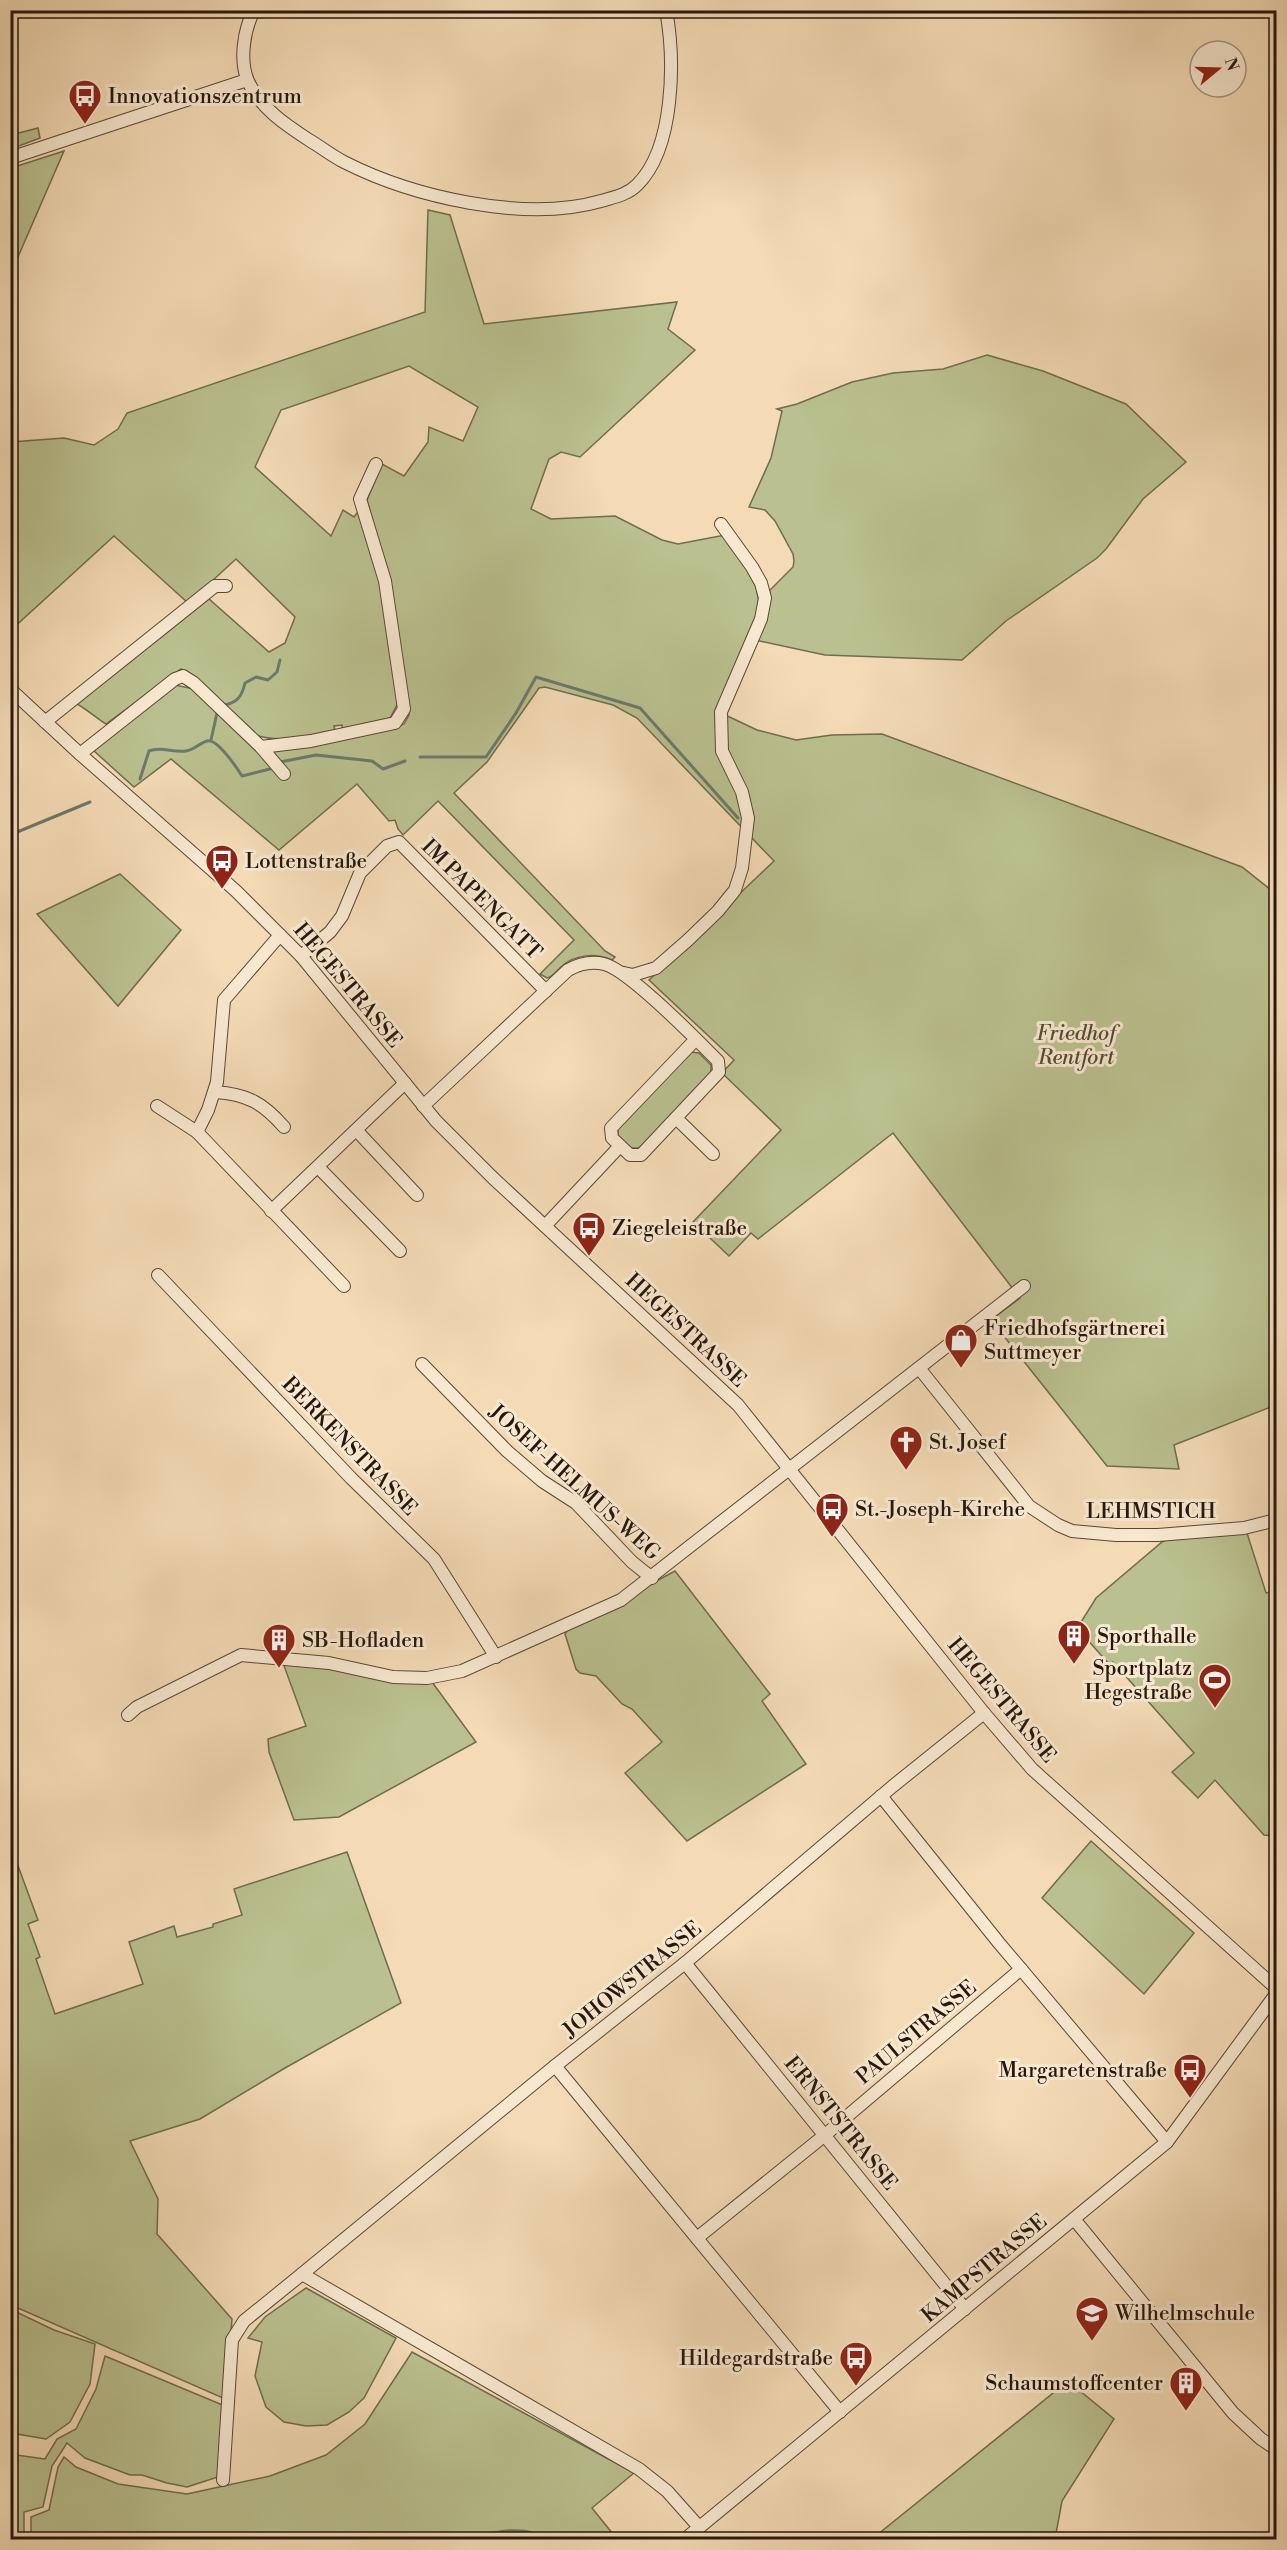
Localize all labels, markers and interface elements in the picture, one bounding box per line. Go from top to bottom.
north arrow [1188,39,1248,99]
text: N [1220,55,1243,74]
bus stop icon: Innovationszentrum [67,78,103,125]
place label: Innovationszentrum [108,84,302,110]
street label: IM PAPENGATT [416,834,547,966]
bus stop icon: Lottenstraße [204,843,240,890]
place label: Lottenstraße [245,849,367,875]
street label: HEGESTRASSE [287,918,407,1054]
park label: Friedhof Rentfort [1036,1021,1121,1071]
bus stop icon: Ziegeleistraße [571,1210,607,1257]
place label: Ziegeleistraße [612,1216,747,1242]
street label: HEGESTRASSE [620,1268,751,1393]
place label: Friedhofsgärtnerei Suttmeyer [984,1316,1166,1366]
shop icon: Friedhofsgärtnerei Suttmeyer [943,1322,979,1369]
street label: BERKENSTRASSE [276,1371,422,1522]
street label: JOSEF-HELMUS-WEG [483,1398,666,1567]
church icon: St. Josef [888,1424,924,1471]
place label: St. Josef [929,1430,1007,1456]
bus stop icon: St.-Joseph-Kirche [814,1491,850,1538]
place label: St.-Joseph-Kirche [855,1497,1025,1523]
street label: LEHMSTICH [1086,1499,1216,1525]
building icon: Sporthalle [1056,1618,1092,1665]
building icon: SB-Hofladen [261,1622,297,1669]
place label: Sporthalle [1097,1624,1197,1650]
place label: SB-Hofladen [302,1628,425,1654]
street label: HEGESTRASSE [941,1633,1061,1769]
place label: Sportplatz Hegestraße [1085,1656,1192,1706]
sports icon: Sportplatz Hegestraße [1197,1662,1233,1709]
street label: JOHOWSTRASSE [557,1916,707,2044]
street label: PAULSTRASSE [851,1975,982,2091]
street label: ERNSTSTRASSE [778,2051,902,2196]
bus stop icon: Margaretenstraße [1172,2052,1208,2099]
place label: Margaretenstraße [999,2058,1167,2084]
street label: KAMPSTRASSE [917,2209,1053,2329]
school or university icon: Wilhelmschule [1074,2295,1110,2342]
place label: Wilhelmschule [1114,2301,1255,2327]
bus stop icon: Hildegardstraße [838,2340,874,2387]
place label: Hildegardstraße [679,2346,833,2372]
building icon: Schaumstoffcenter [1168,2365,1204,2412]
place label: Schaumstoffcenter [985,2371,1163,2397]

